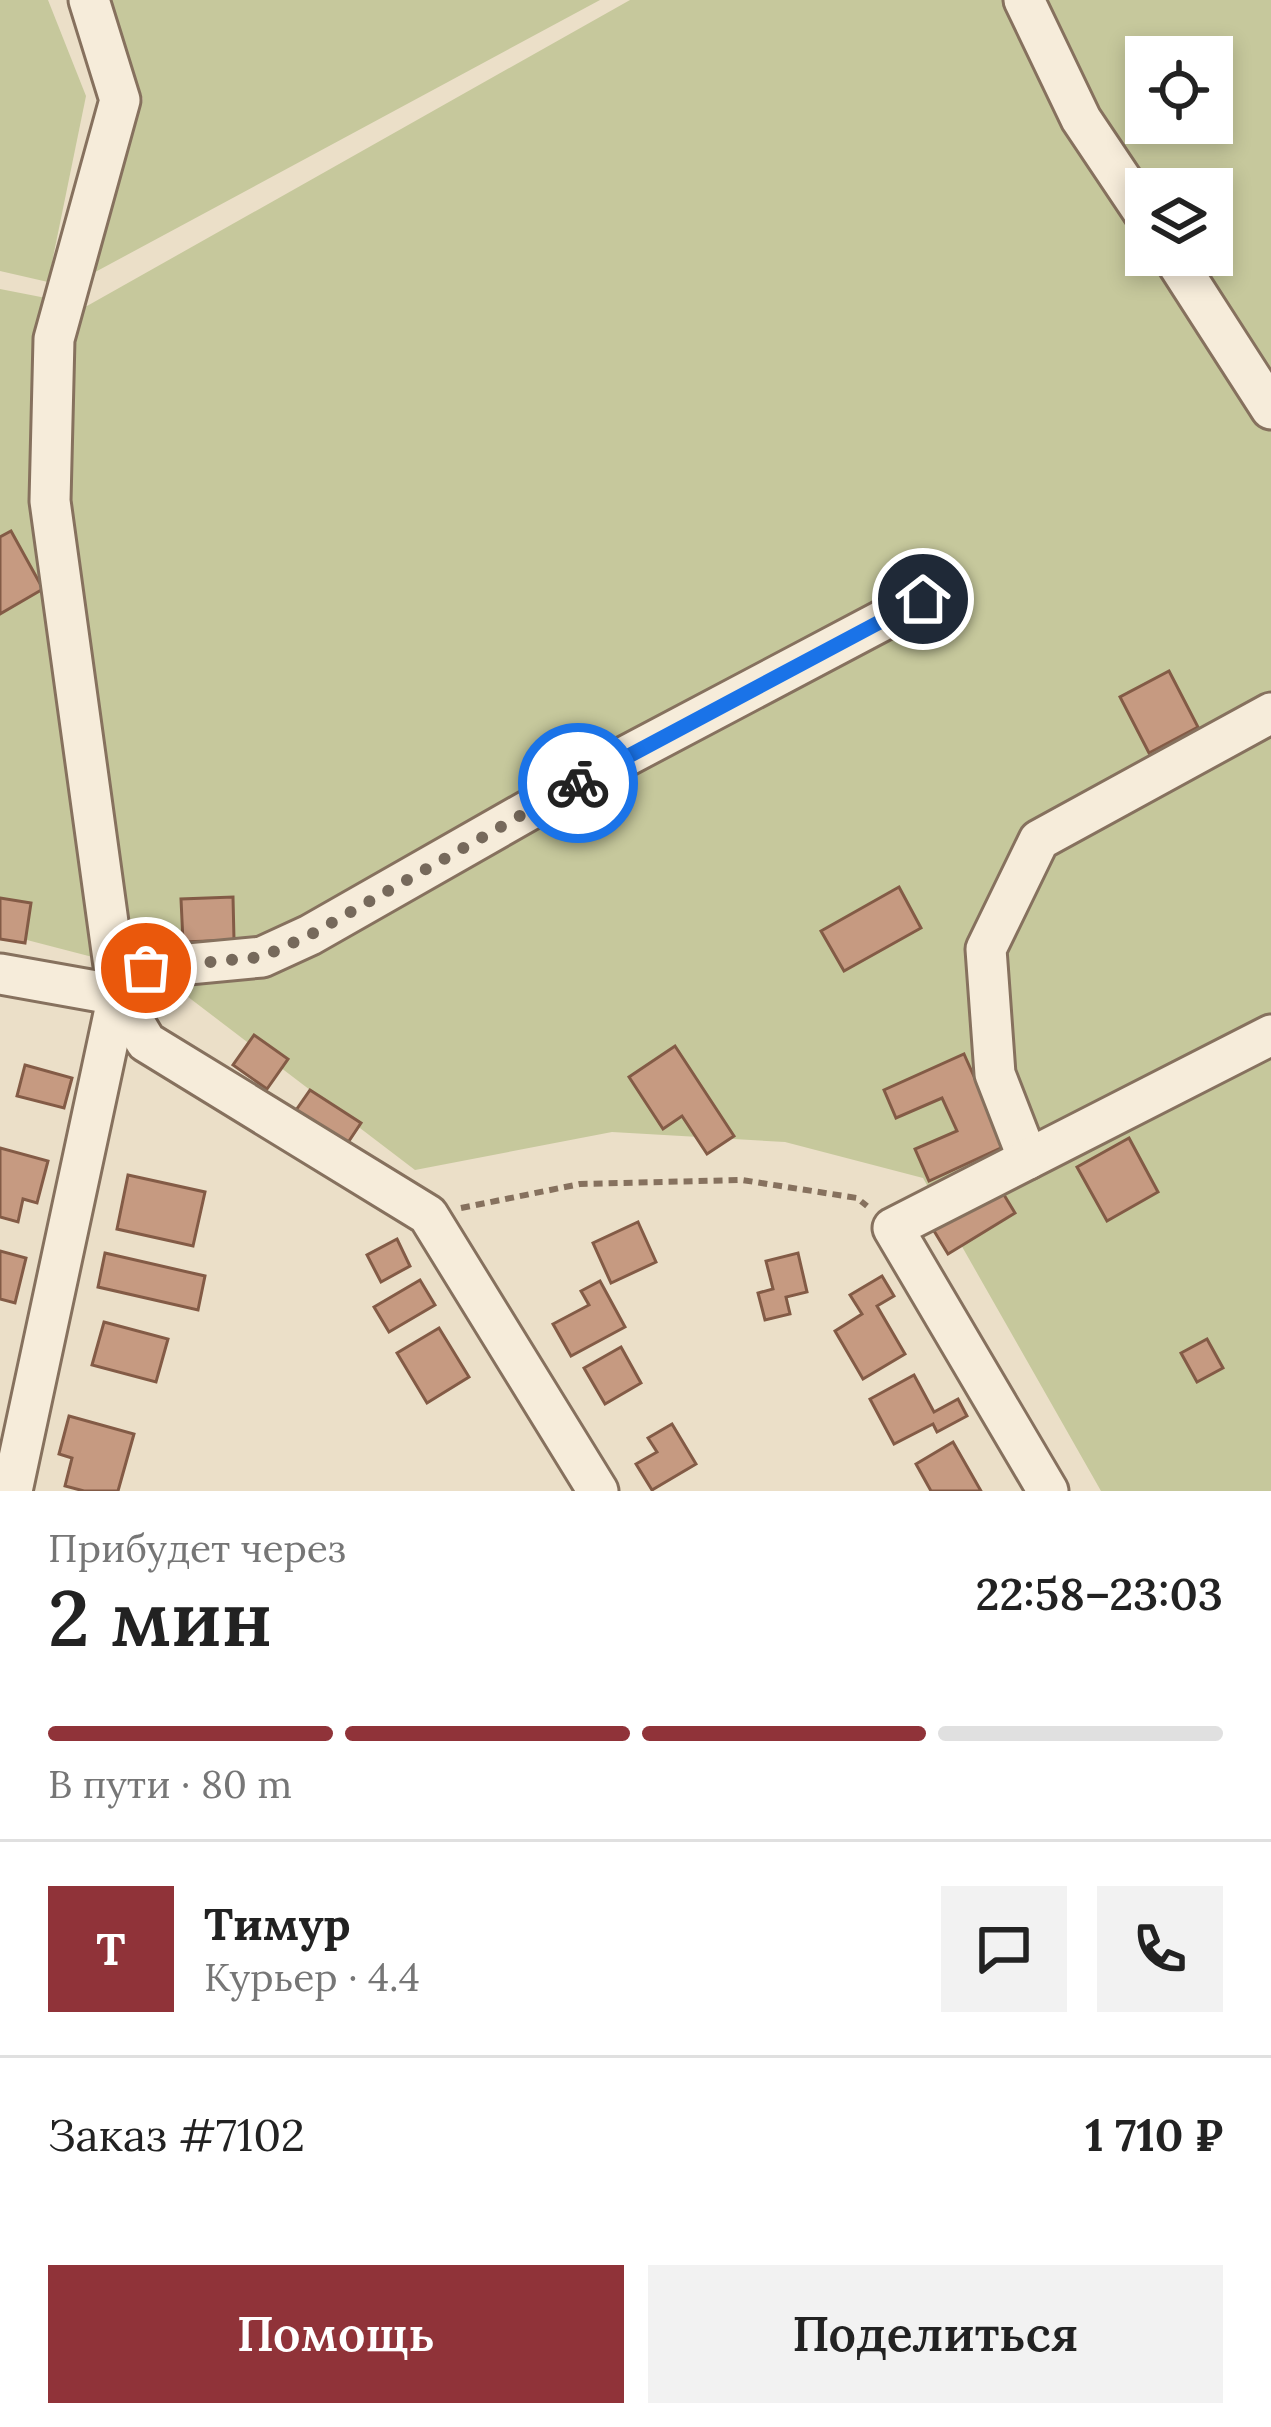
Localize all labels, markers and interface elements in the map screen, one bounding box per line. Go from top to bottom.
map controls [1125,36,1233,276]
button: locate [1125,36,1233,144]
button: layers [1125,168,1233,276]
pin [872,548,974,650]
icon: home [890,566,956,632]
courier [518,723,638,843]
icon: bike [545,750,611,816]
pin [95,917,197,1019]
icon: bag [113,935,179,1001]
text: Прибудет через [48,1523,346,1573]
text: 22:58–23:03 [976,1565,1223,1622]
text: 2 мин [48,1568,272,1667]
text: В пути · 80 m [48,1759,292,1809]
button: chat [941,1886,1067,2012]
button: phone [1097,1886,1223,2012]
text: Тимур [204,1895,351,1952]
text: Т [96,1920,126,1977]
text: Курьер · 4.4 [204,1952,420,2002]
text: Заказ #7102 [48,2106,305,2163]
text: 1 710 ₽ [1085,2106,1223,2163]
button: Помощь [48,2265,624,2403]
button: Поделиться [648,2265,1223,2403]

